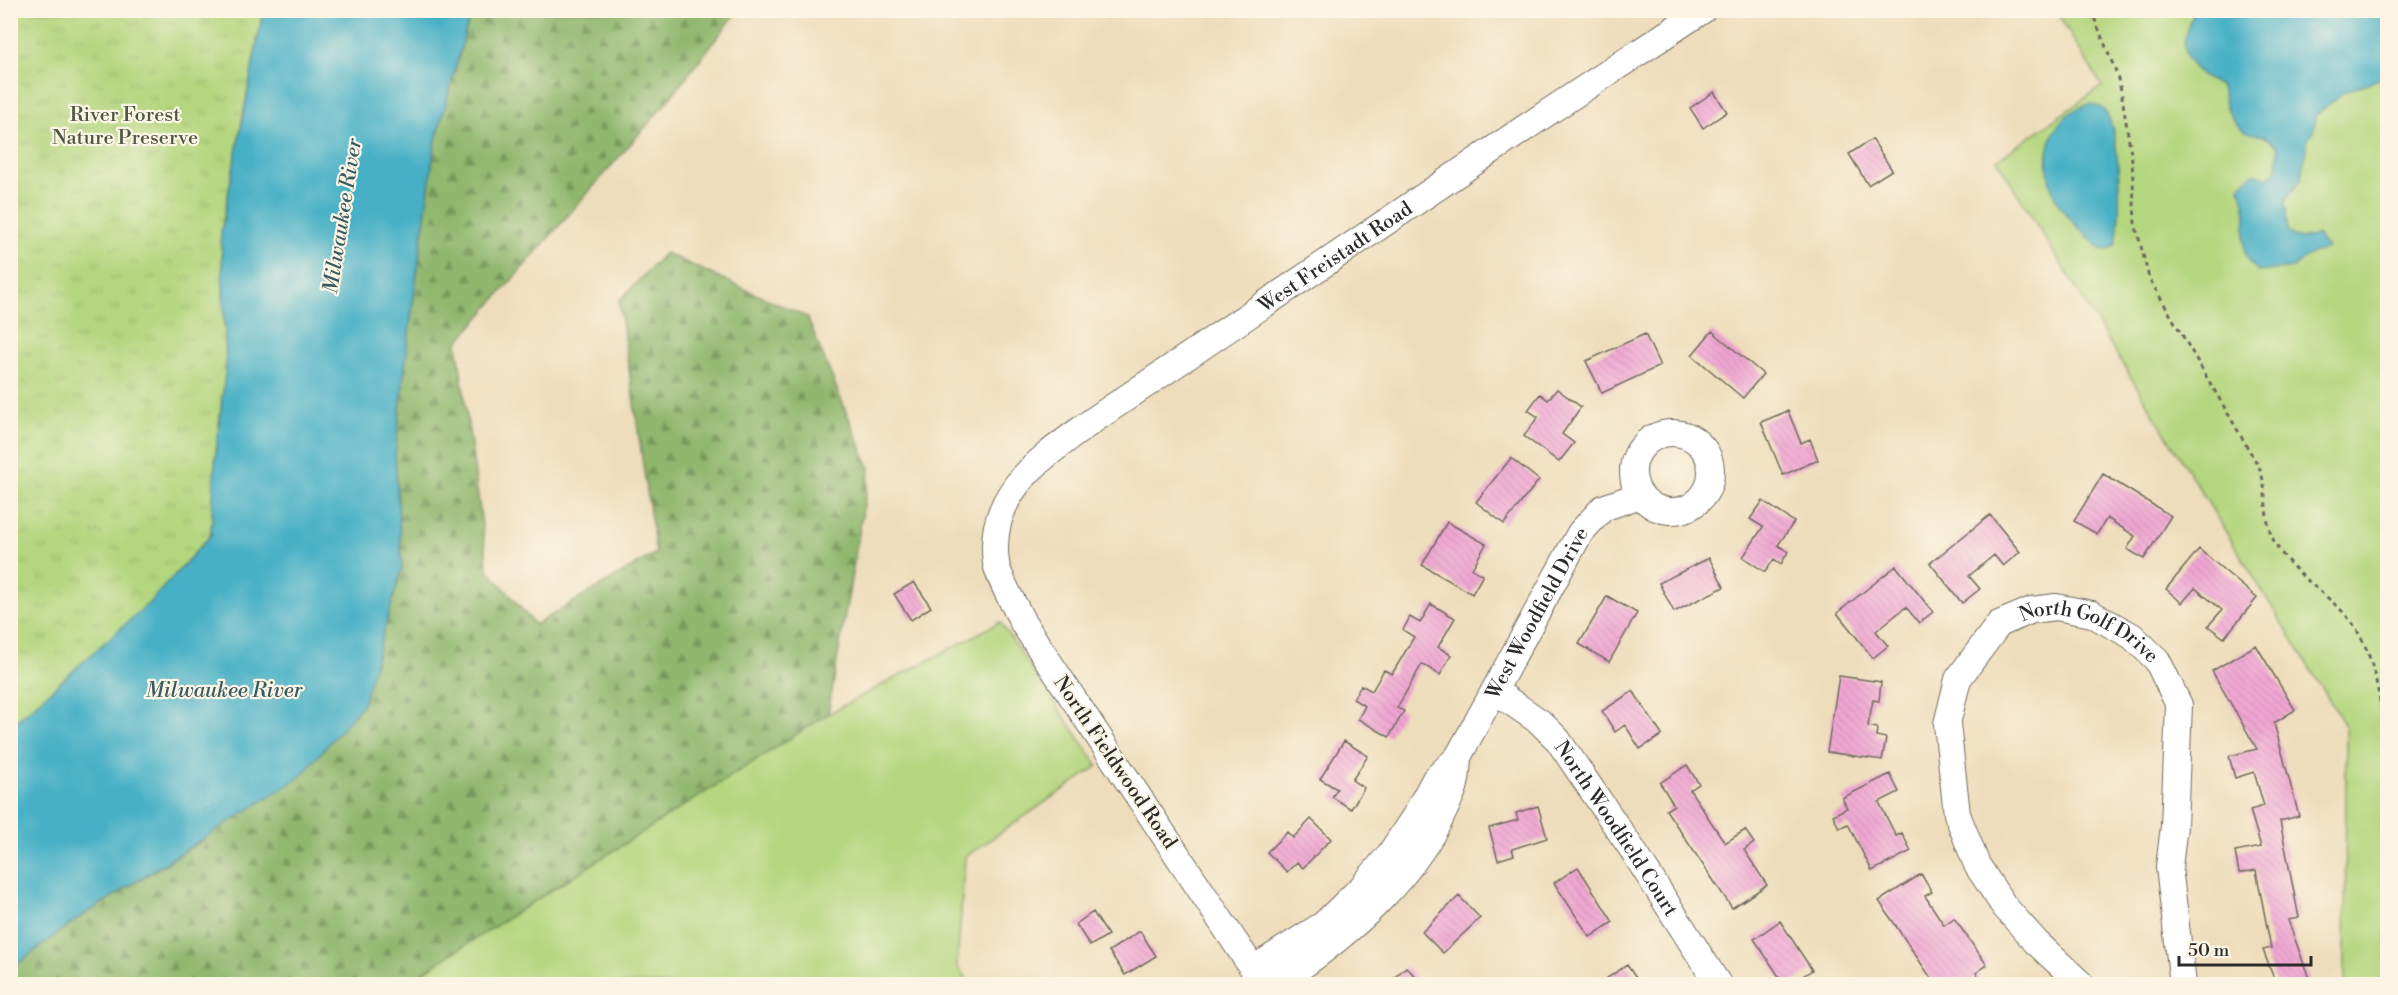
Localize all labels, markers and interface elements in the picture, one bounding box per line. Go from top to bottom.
park label: River Forest Nature Preserve [52,103,198,151]
water label: Milwaukee River [318,136,368,296]
street label: West Freistadt Road [1253,196,1418,319]
street label: West Woodfield Drive [1480,522,1594,705]
street label: North Golf Drive [2015,596,2163,669]
street label: North Fieldwood Road [1047,672,1182,855]
water label: Milwaukee River [146,678,304,704]
street label: North Woodfield Court [1548,736,1683,921]
scale bar [2179,929,2311,967]
text: 50 m [2188,939,2230,962]

